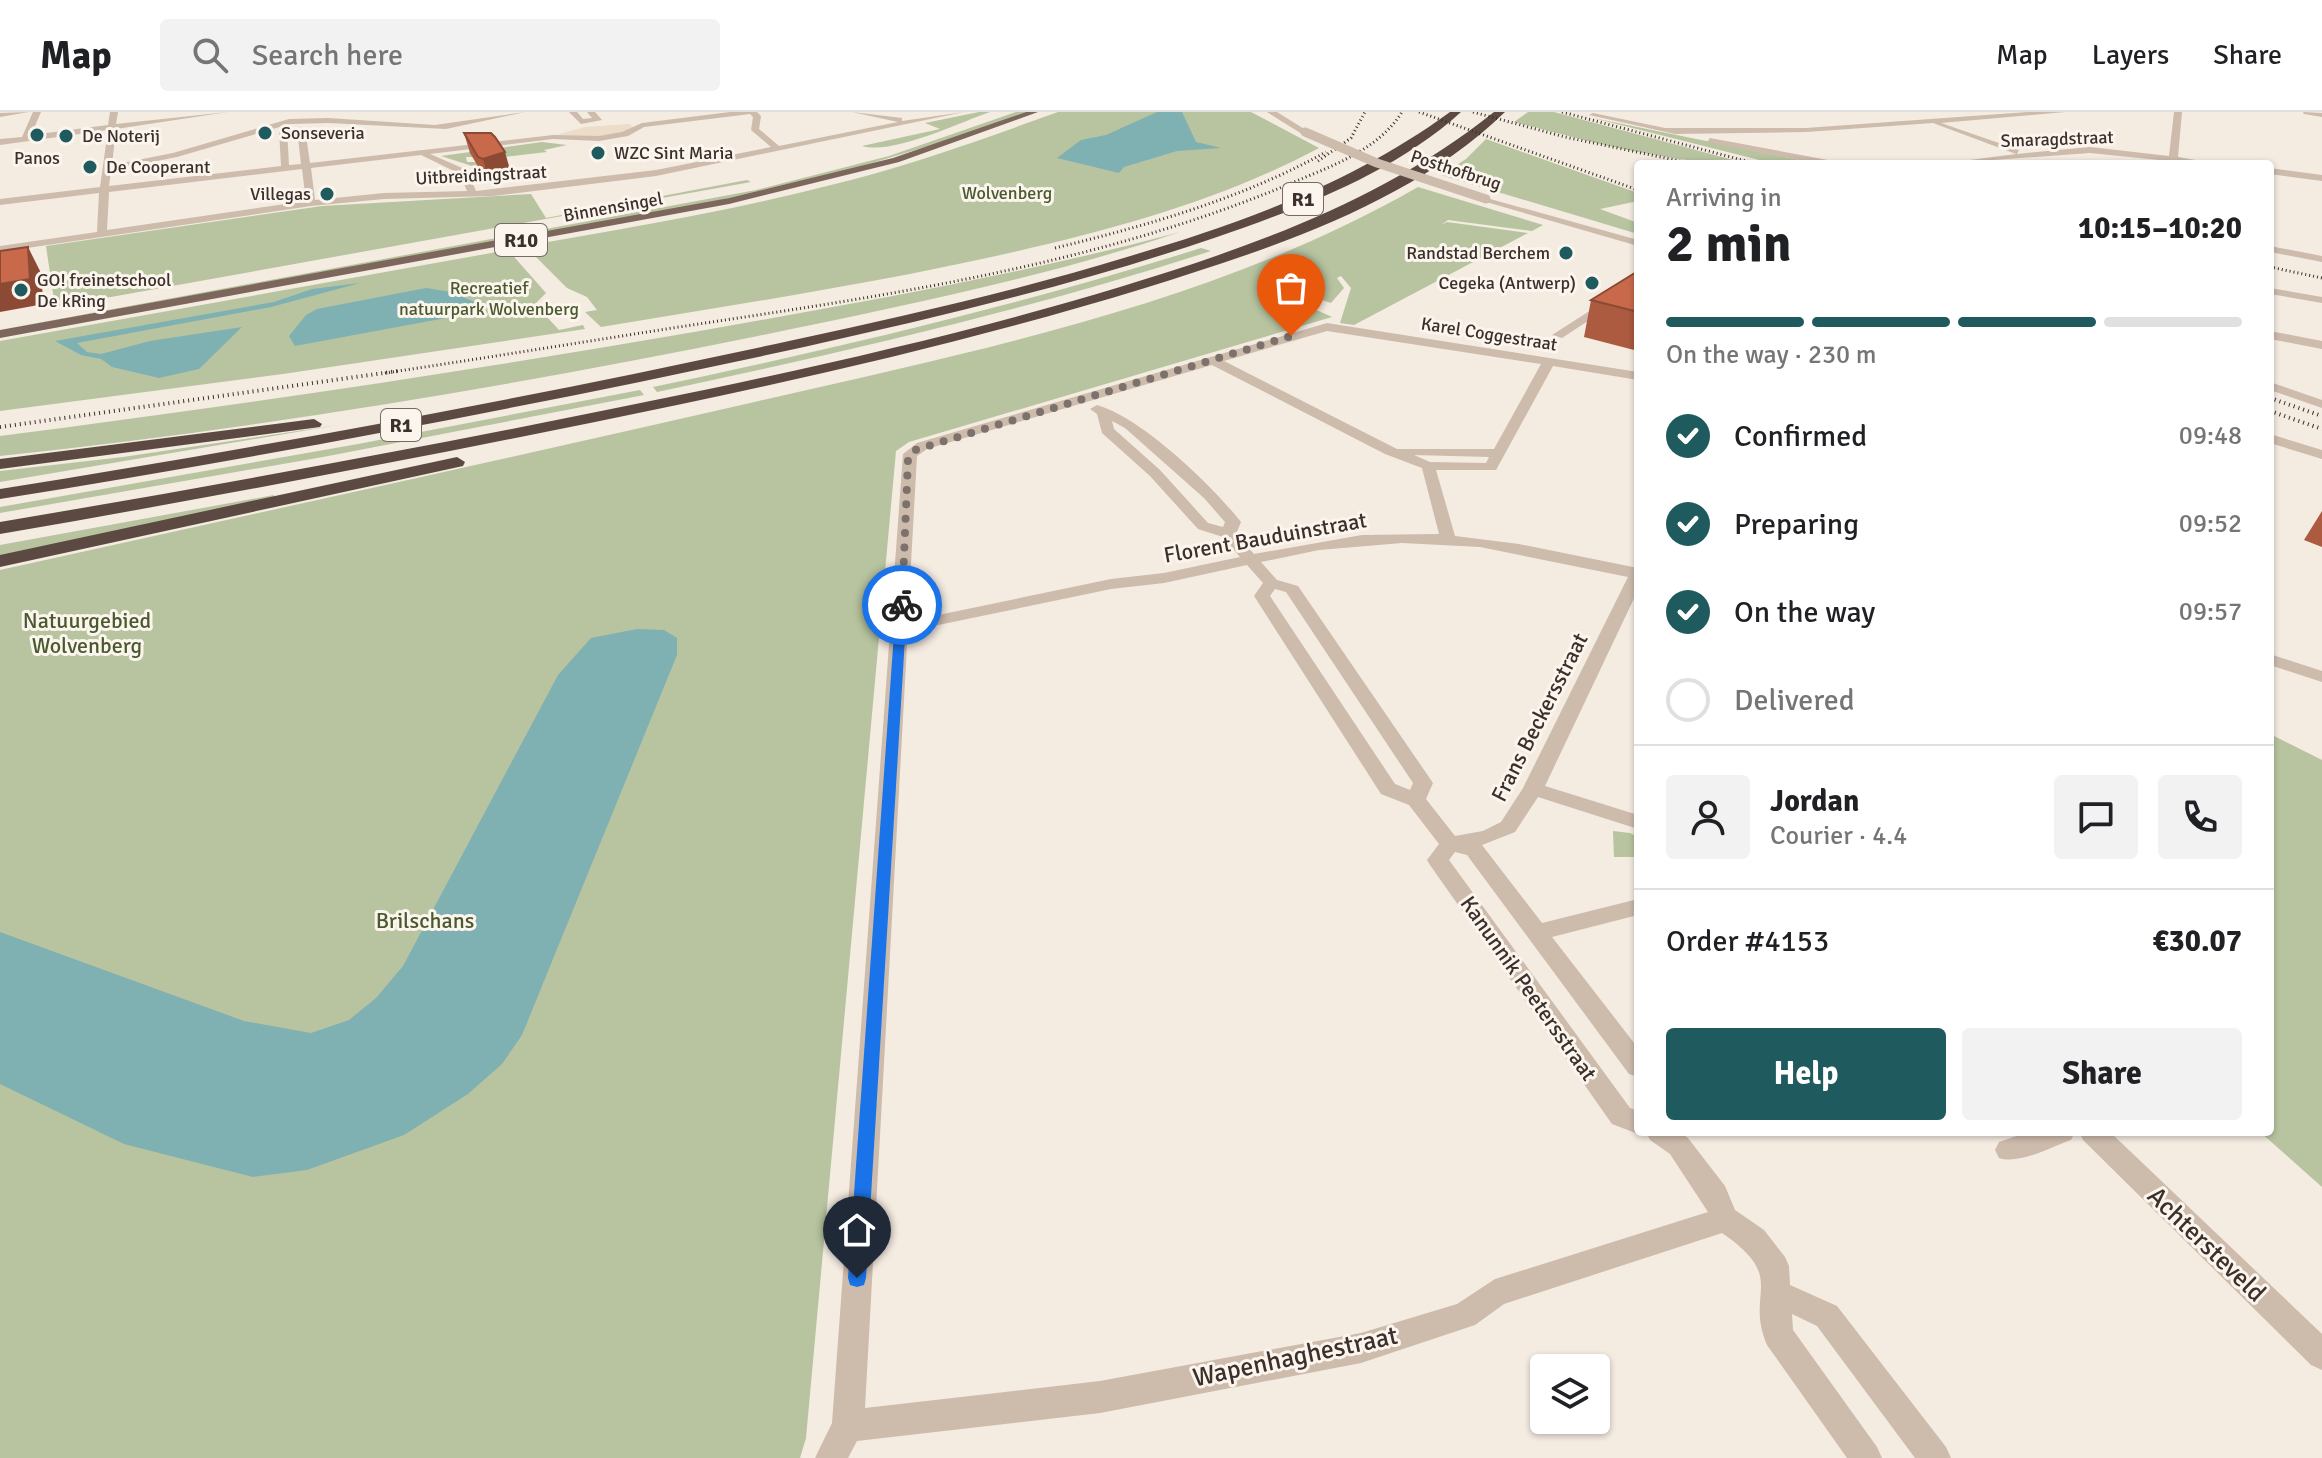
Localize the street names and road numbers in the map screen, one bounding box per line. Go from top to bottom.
street label: Smaragdstraat [2000,126,2114,152]
street label: Posthofbrug [1408,145,1504,195]
street label: Uitbreidingstraat [415,161,547,189]
road number: R1 [1283,183,1323,215]
street label: Binnensingel [562,187,664,227]
road number: R10 [495,224,547,256]
street label: Karel Coggestraat [1419,312,1559,356]
road number: R1 [381,409,421,441]
street label: Florent Bauduinstraat [1162,506,1369,569]
street label: Frans Beckersstraat [1485,628,1594,806]
street label: Kanunnik Peetersstraat [1455,891,1603,1086]
street label: Achtersteveld [2140,1180,2272,1309]
street label: Wapenhaghestraat [1190,1320,1400,1394]

